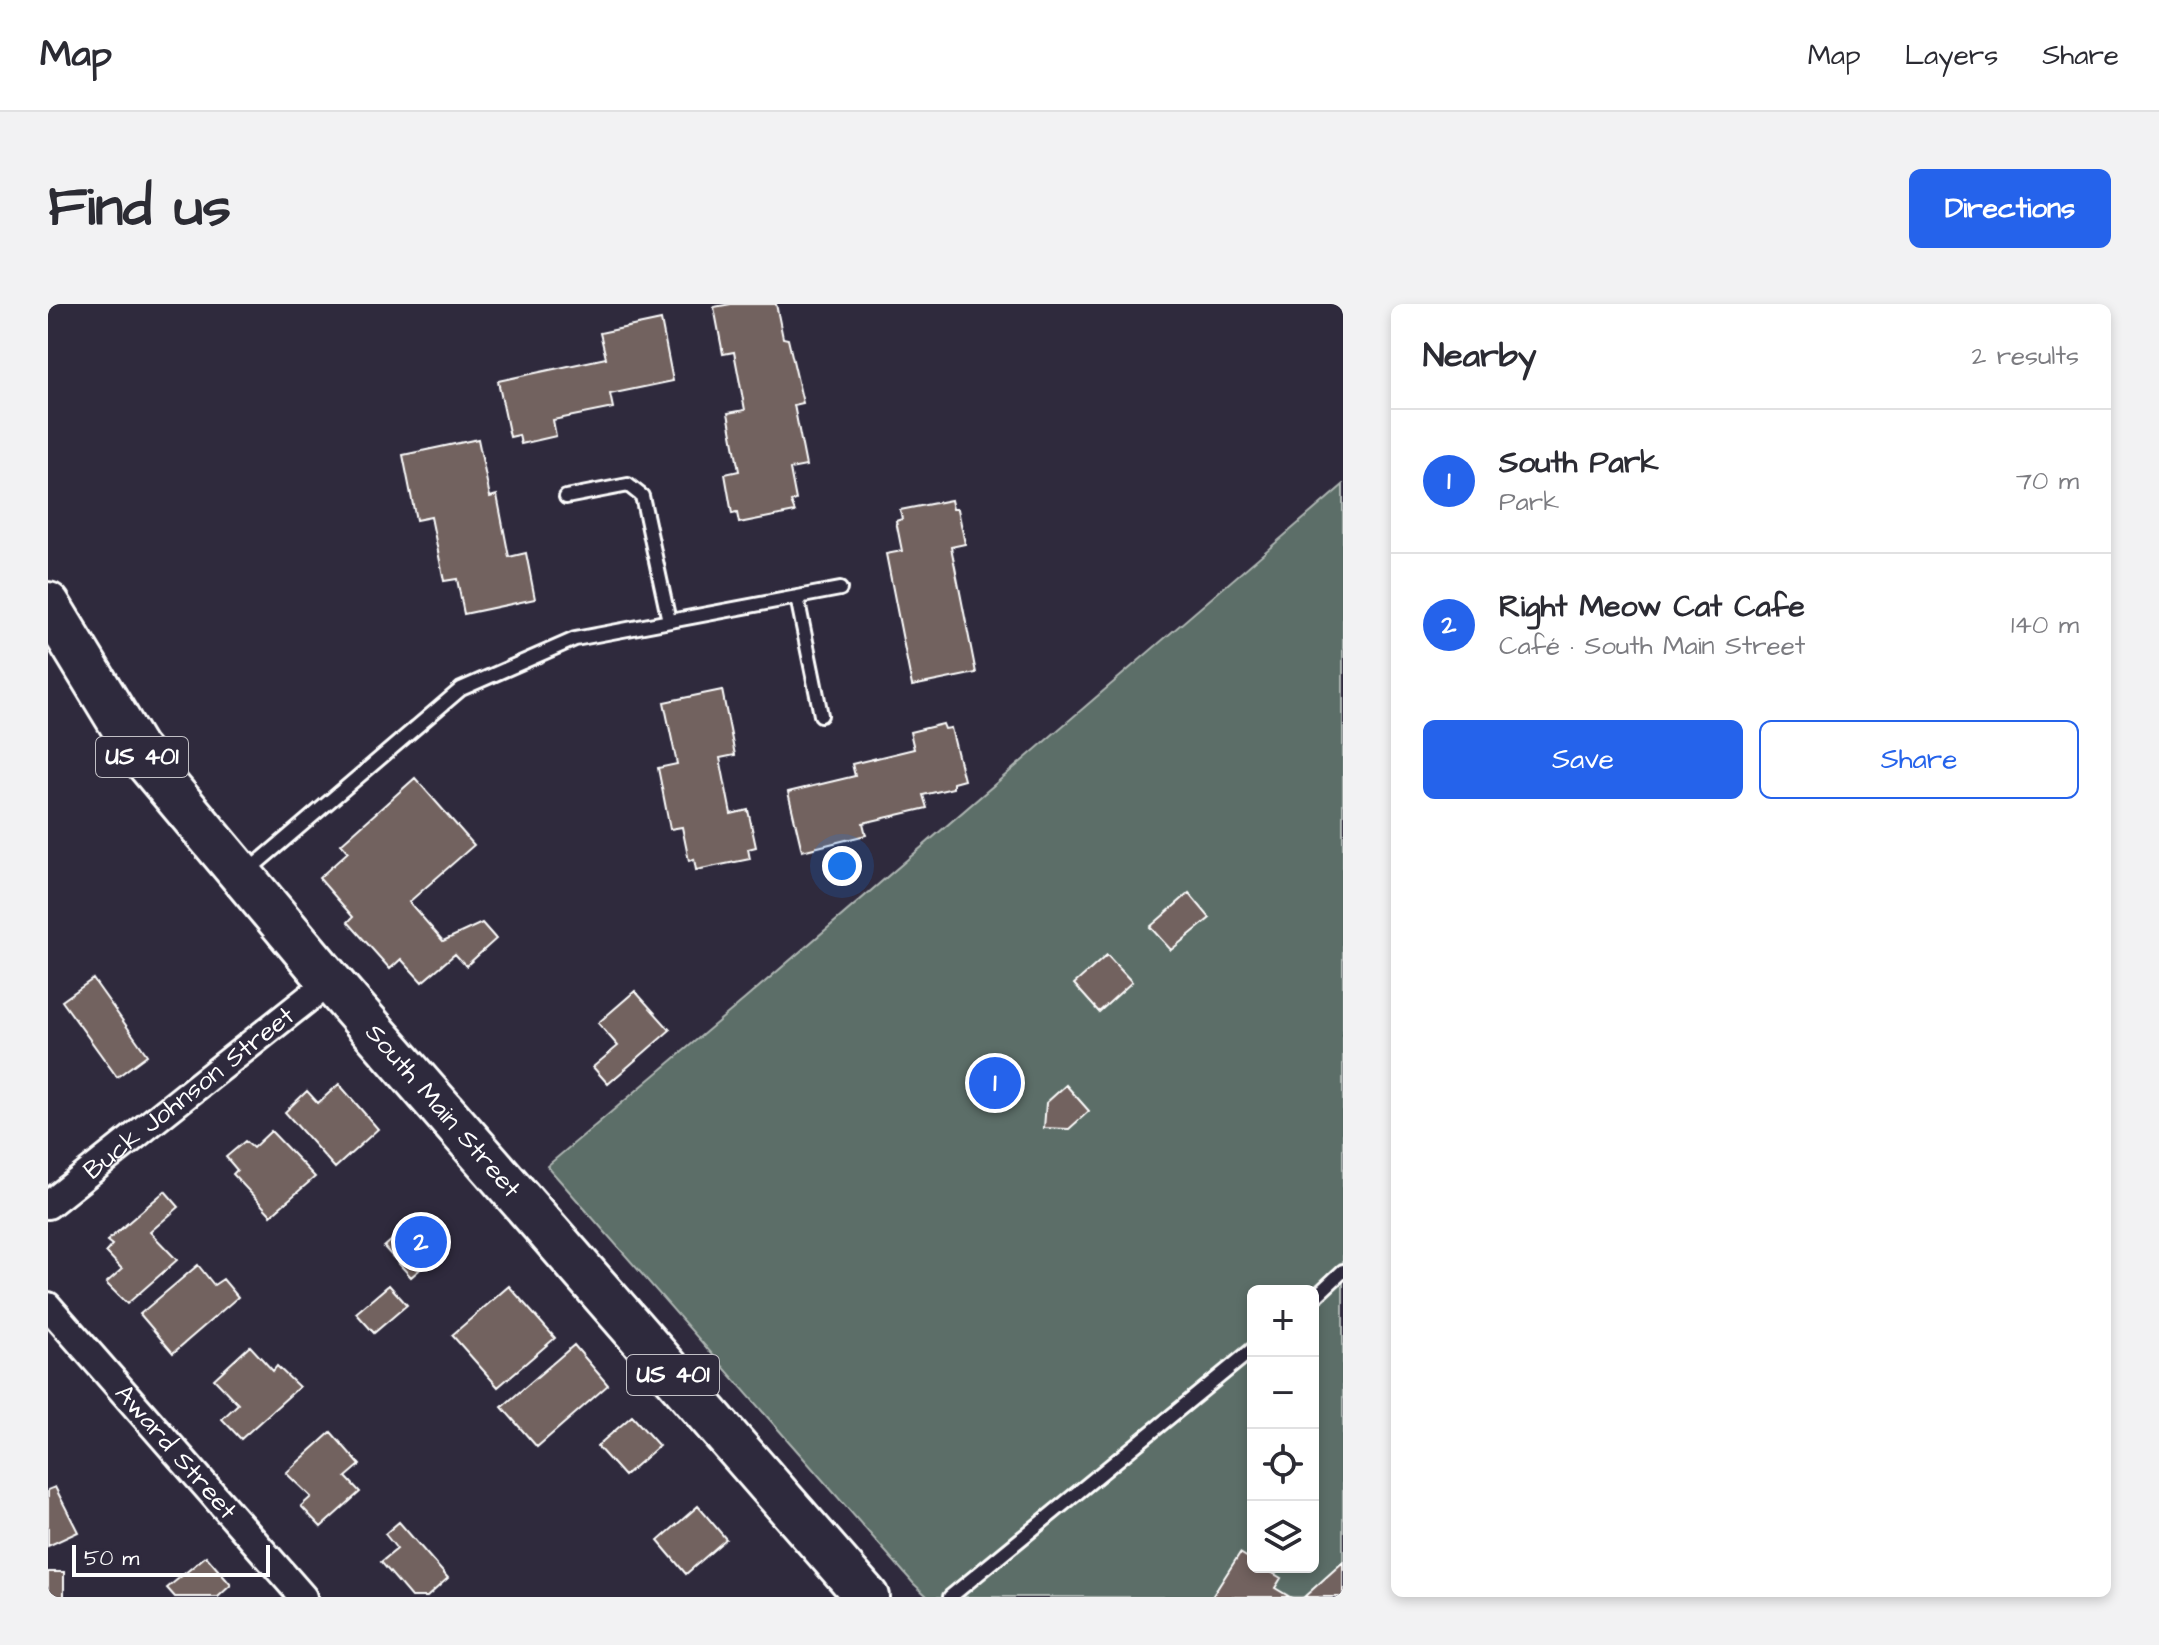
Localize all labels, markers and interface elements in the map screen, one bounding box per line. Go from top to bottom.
text: Map [40,29,112,81]
text: Map [1808,36,1861,75]
text: Layers [1905,36,1998,75]
text: Share [2042,36,2119,75]
text: Find us [48,169,231,247]
button: Directions [1909,169,2111,248]
text: Nearby [1423,332,1537,380]
text: 2 results [1971,338,2079,374]
text: South Park [1499,442,1659,484]
text: 1 [1447,463,1451,499]
text: 70 m [2016,463,2079,499]
text: Park [1499,484,1559,520]
text: Right Meow Cat Cafe [1499,586,1805,628]
text: 2 [1442,607,1456,643]
text: 140 m [2011,607,2079,643]
text: Café · South Main Street [1499,628,1805,664]
button: Save [1423,720,1743,799]
button: Share [1759,720,2079,799]
road number: US 401 [96,737,188,777]
your location [822,846,862,886]
street label: Buck Johnson Street [76,998,302,1188]
street label: South Main Street [357,1016,529,1206]
pin: 1 [969,1053,1021,1113]
pin: 2 [395,1212,447,1272]
map controls [1247,1285,1319,1573]
button: + [1247,1285,1319,1357]
road number: US 401 [627,1355,719,1395]
button: − [1247,1357,1319,1429]
street label: Award Street [107,1376,246,1528]
button: locate [1247,1429,1319,1501]
button: layers [1247,1501,1319,1573]
scale bar [72,1541,270,1577]
text: 50 m [84,1543,139,1574]

